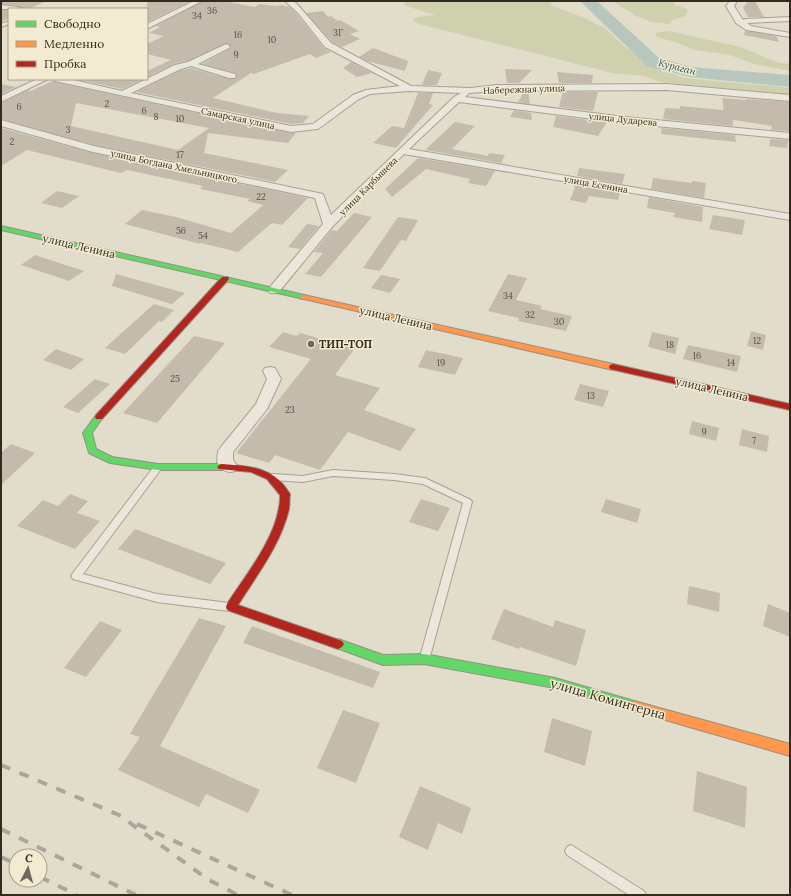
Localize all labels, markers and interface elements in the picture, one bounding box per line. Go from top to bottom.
house number: 36 [207,5,217,16]
legend [8,8,148,80]
house number: 34 [192,10,202,21]
text: Свободно [44,16,101,31]
house number: 3Г [333,27,343,38]
house number: 16 [234,29,242,40]
house number: 10 [268,34,277,45]
text: Медленно [44,36,104,51]
house number: 9 [233,49,239,60]
text: Пробка [44,56,86,71]
water label: Кураган [657,56,697,78]
street label: Набережная улица [483,82,566,96]
house number: 2 [105,98,110,109]
house number: 6 [16,101,22,112]
house number: 6 [141,105,147,116]
street label: Самарская улица [200,105,276,131]
street label: улица Дударева [588,110,658,128]
house number: 8 [153,111,159,122]
house number: 10 [176,113,185,124]
house number: 3 [65,124,71,135]
house number: 2 [10,136,15,147]
street label: улица Богдана Хмельницкого [110,147,238,185]
house number: 17 [176,149,184,160]
street label: улица Карбышева [337,154,400,217]
street label: улица Есенина [563,173,629,195]
house number: 22 [256,191,266,202]
house number: 56 [176,225,186,236]
house number: 54 [198,230,208,241]
street label: улица Ленина [41,231,117,261]
house number: 34 [503,290,513,301]
street label: улица Ленина [358,303,434,333]
house number: 32 [525,309,535,320]
house number: 30 [554,316,565,327]
house number: 12 [753,335,761,346]
place label: ТИП-ТОП [319,337,373,351]
marker: ТИП-ТОП [306,339,316,349]
house number: 18 [666,339,674,350]
house number: 16 [693,350,701,361]
house number: 19 [437,357,445,368]
house number: 14 [727,357,735,368]
house number: 25 [170,373,180,384]
street label: улица Ленина [674,374,750,404]
house number: 13 [587,390,595,401]
house number: 23 [285,404,295,415]
house number: 9 [701,426,707,437]
house number: 7 [752,435,756,446]
street label: улица Коминтерна [548,674,668,724]
north arrow [8,848,48,888]
text: С [25,851,34,865]

